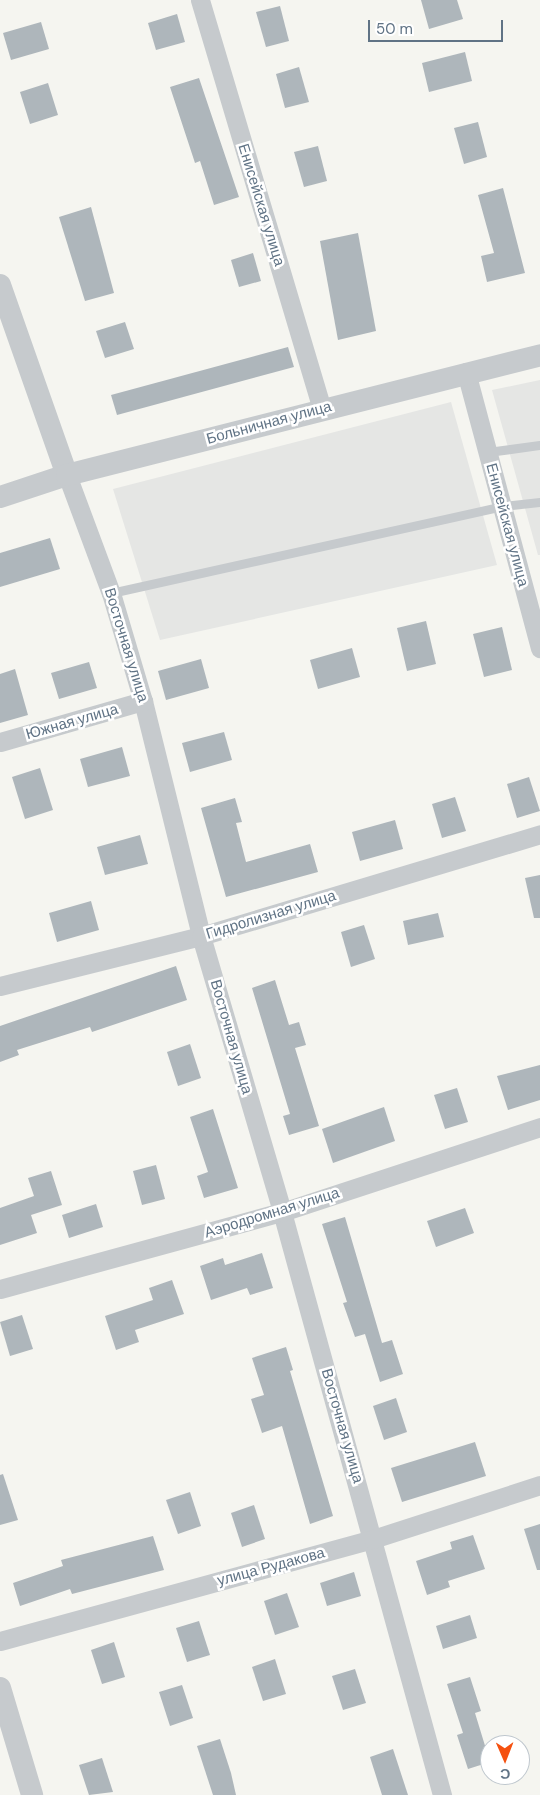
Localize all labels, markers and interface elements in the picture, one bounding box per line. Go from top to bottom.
scale bar [370,10,505,42]
text: 50 m [376,19,413,39]
street label: Енисейская улица [234,142,288,268]
street label: Больничная улица [204,398,334,448]
street label: Енисейская улица [482,461,532,589]
street label: Восточная улица [100,586,152,704]
street label: Южная улица [24,700,120,744]
street label: Гидролизная улица [204,887,338,943]
street label: Восточная улица [206,978,256,1096]
street label: Аэродромная улица [202,1184,342,1242]
street label: Восточная улица [317,1367,367,1485]
street label: улица Рудакова [215,1544,327,1590]
north arrow [480,1735,530,1785]
text: С [500,1765,510,1783]

